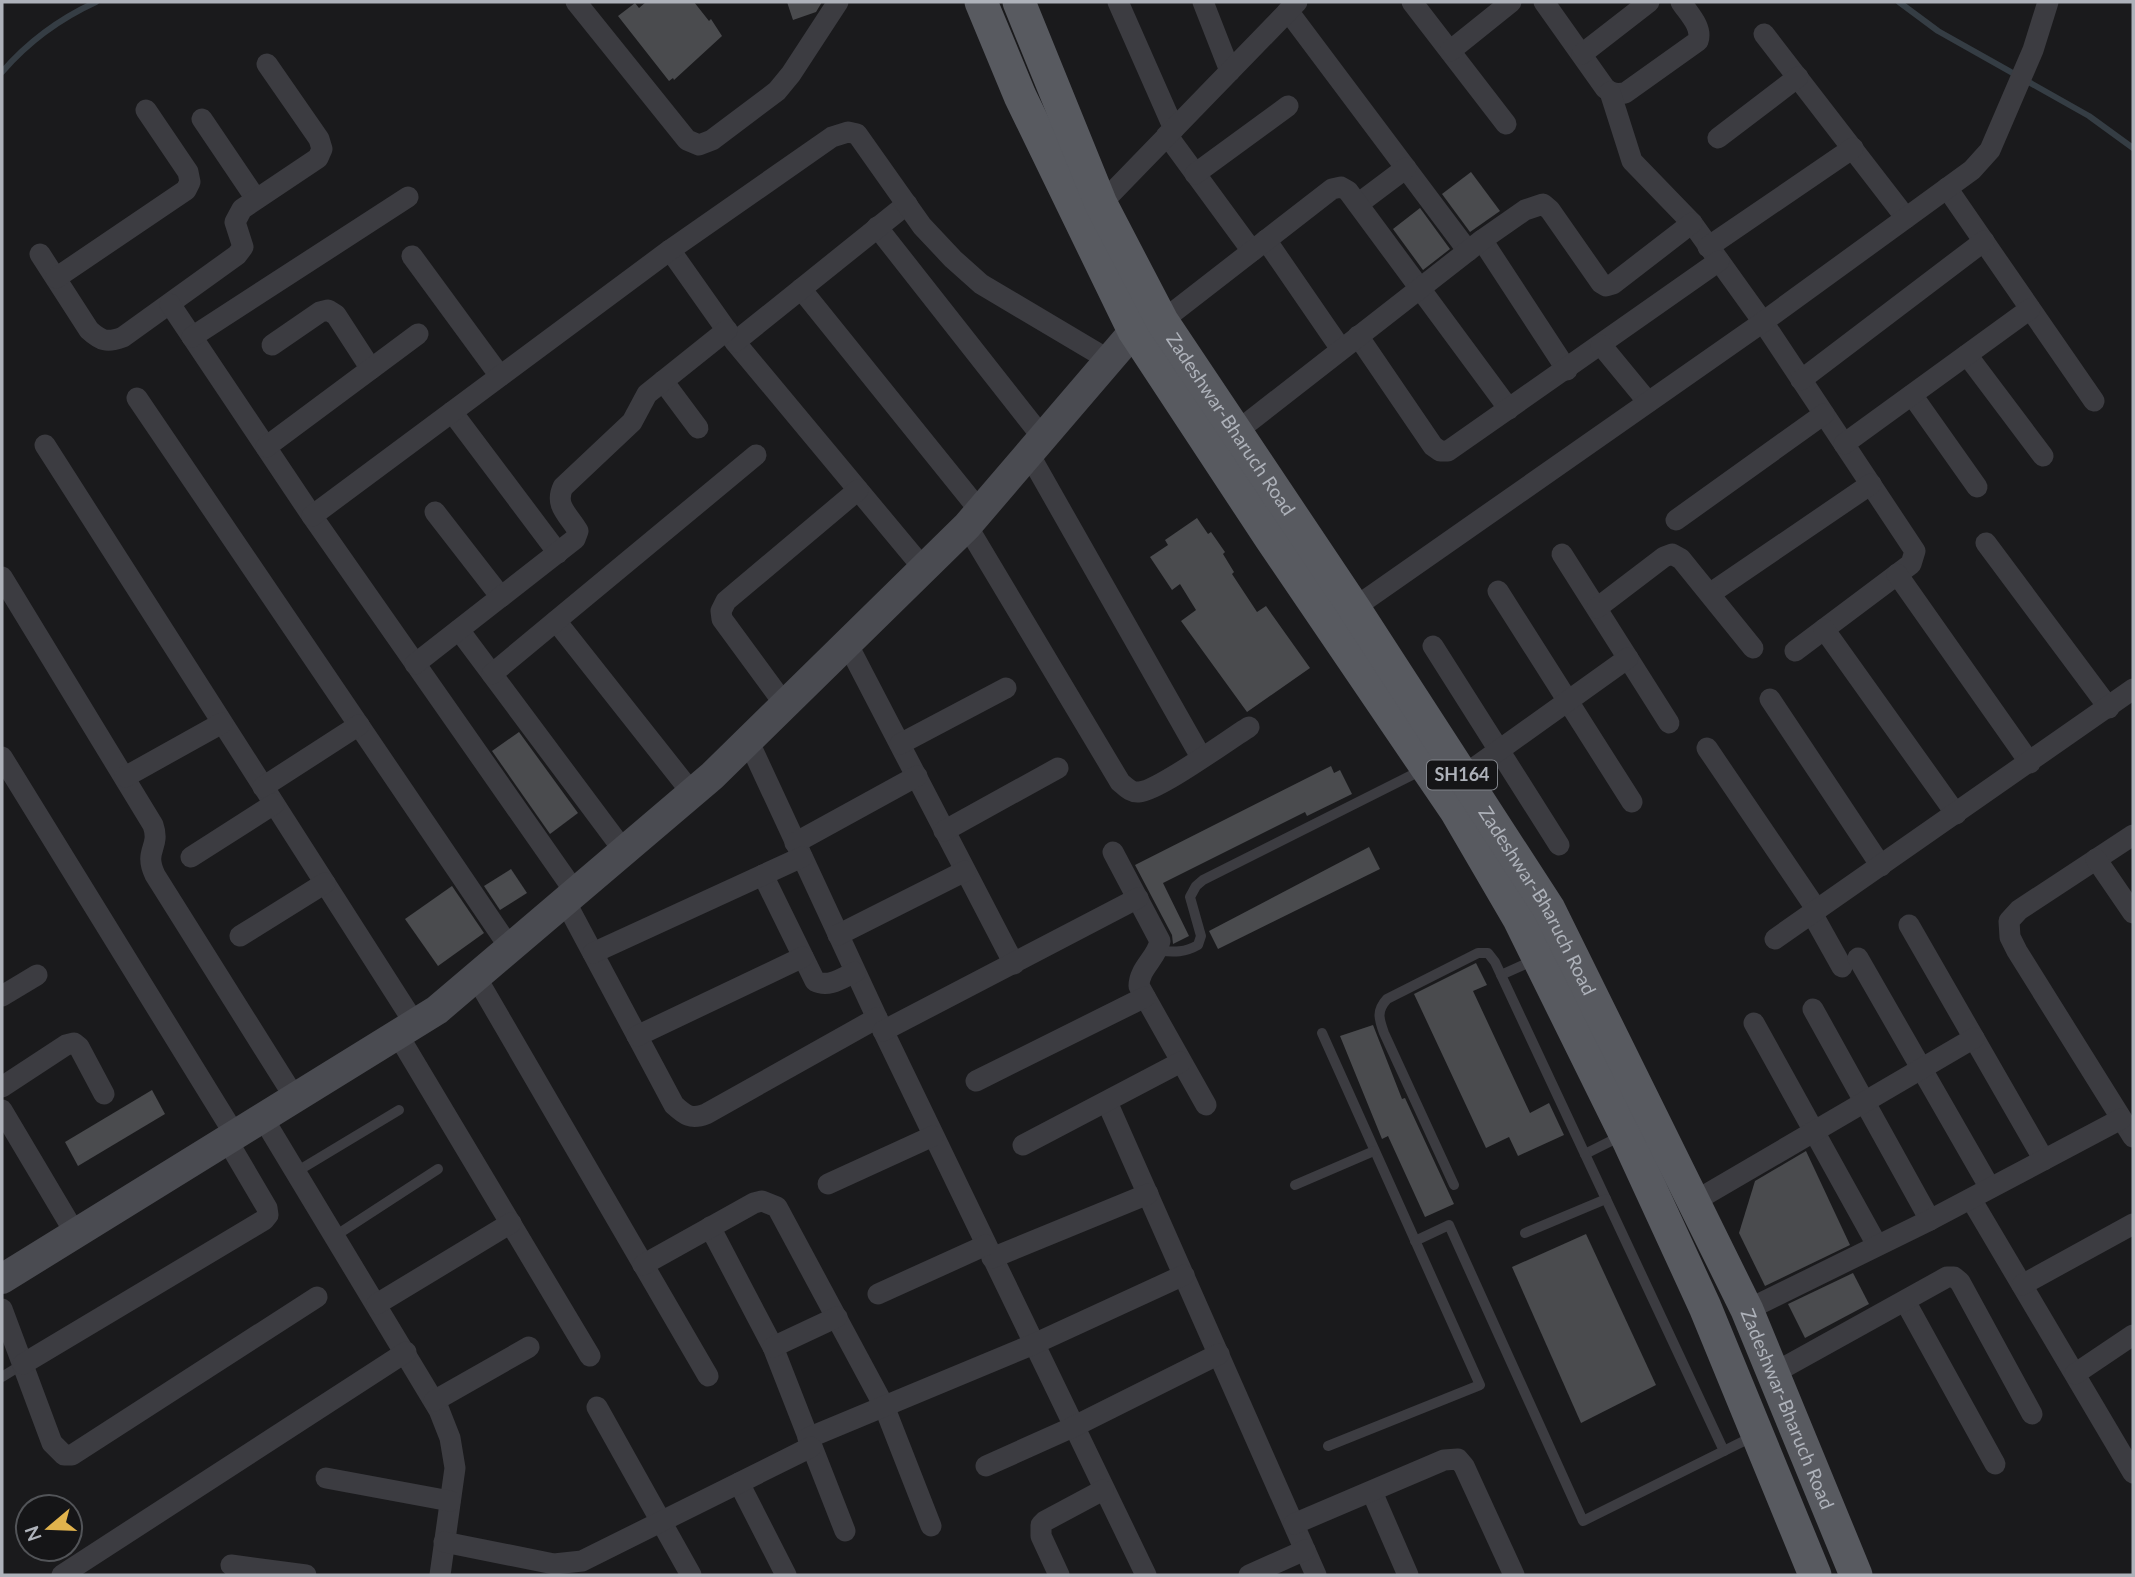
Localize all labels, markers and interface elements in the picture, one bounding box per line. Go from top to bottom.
street label: Zadeshwar-Bharuch Road [1162,328,1301,519]
road number: SH164 [1427,760,1497,790]
street label: Zadeshwar-Bharuch Road [1474,802,1602,999]
street label: Zadeshwar-Bharuch Road [1737,1305,1840,1512]
north arrow [14,1493,84,1563]
text: N [19,1523,46,1544]

